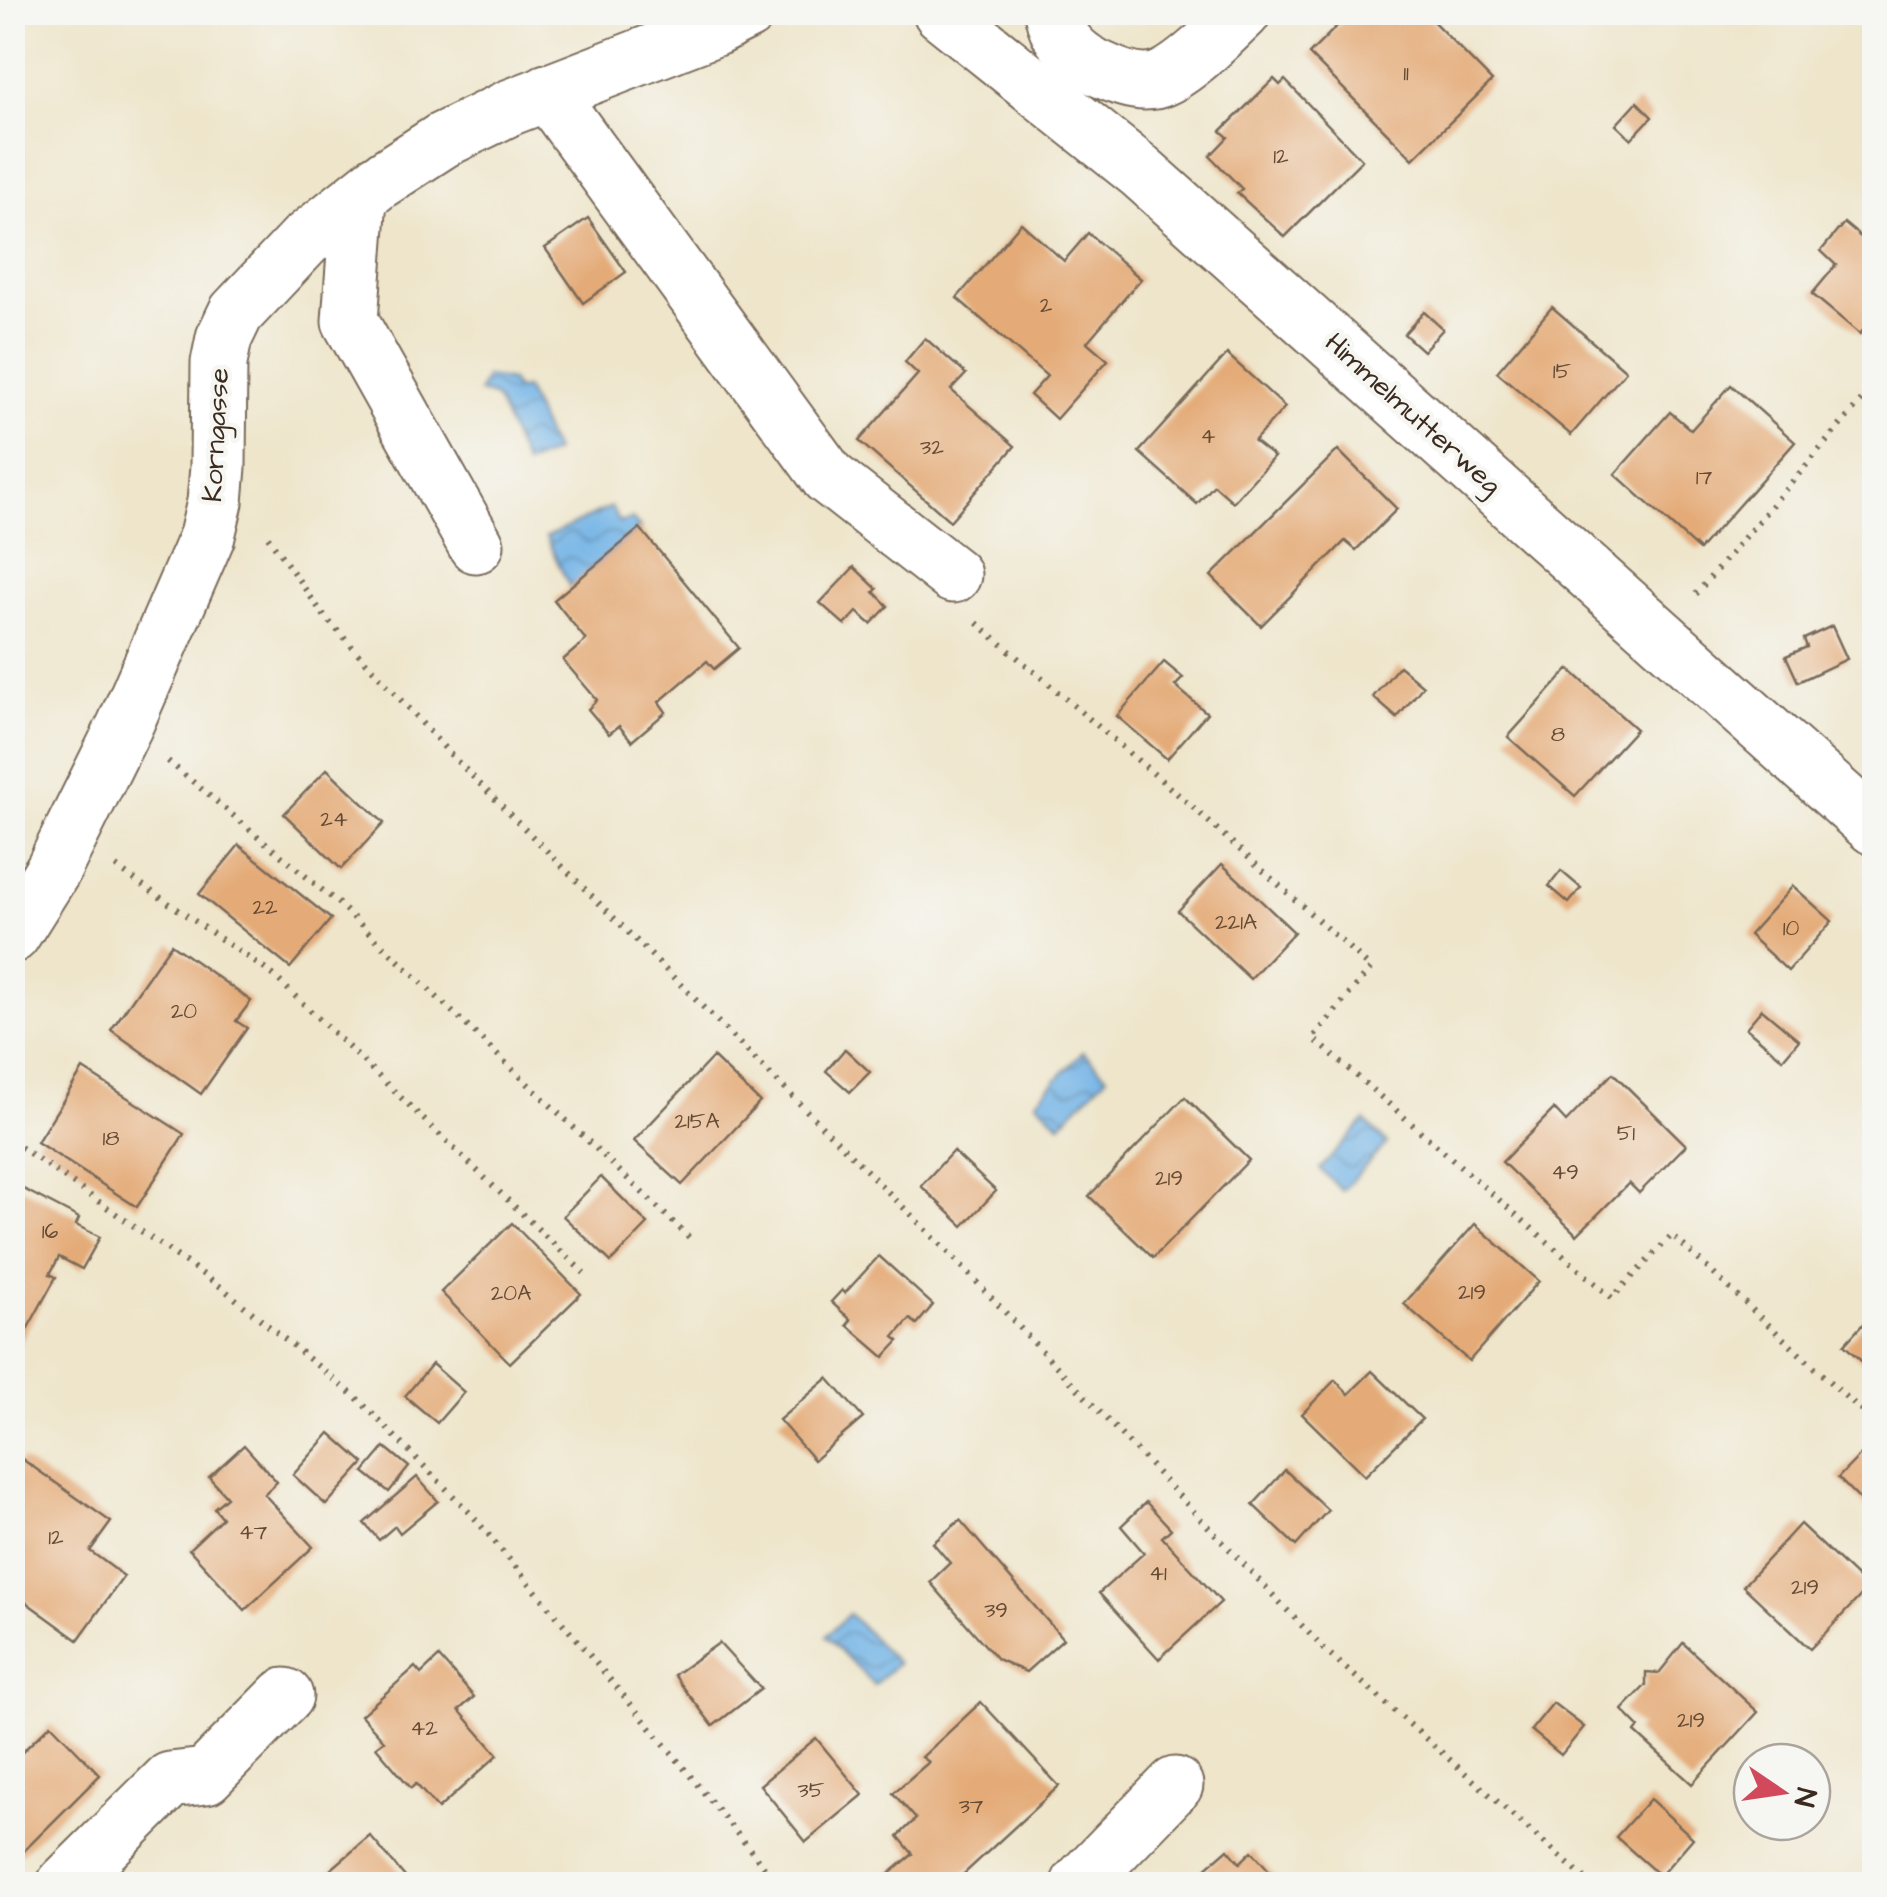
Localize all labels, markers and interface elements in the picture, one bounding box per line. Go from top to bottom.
house number: 11 [1403,58,1409,89]
house number: 12 [1273,141,1289,172]
house number: 2 [1040,290,1053,321]
street label: Himmelmutterweg [1315,324,1510,505]
house number: 15 [1553,356,1572,387]
street label: Korngasse [193,367,240,503]
house number: 4 [1201,421,1216,452]
house number: 32 [920,432,944,463]
house number: 17 [1696,462,1713,493]
house number: 8 [1551,719,1565,750]
house number: 24 [320,804,348,835]
house number: 22 [252,892,278,923]
house number: 221A [1215,907,1257,938]
house number: 10 [1783,913,1799,944]
house number: 20 [171,996,197,1027]
house number: 215A [674,1106,720,1137]
house number: 51 [1617,1118,1635,1149]
house number: 18 [102,1123,120,1154]
house number: 49 [1551,1157,1579,1188]
house number: 219 [1155,1163,1183,1194]
house number: 16 [42,1216,59,1247]
house number: 219 [1458,1277,1486,1308]
house number: 20A [491,1278,531,1309]
house number: 47 [239,1517,268,1548]
house number: 12 [48,1522,64,1553]
house number: 41 [1149,1558,1167,1589]
house number: 219 [1791,1572,1819,1603]
house number: 39 [984,1595,1008,1626]
house number: 219 [1677,1705,1705,1736]
house number: 42 [410,1713,438,1744]
north arrow [1732,1742,1832,1842]
house number: 35 [798,1775,825,1806]
text: N [1784,1784,1826,1811]
house number: 37 [959,1791,984,1822]

